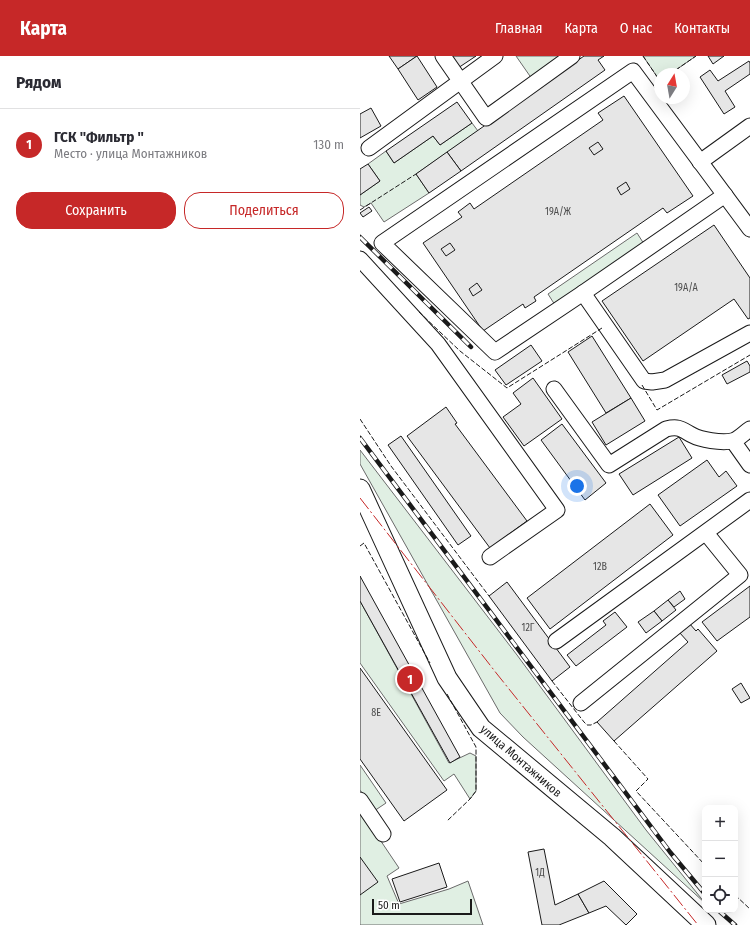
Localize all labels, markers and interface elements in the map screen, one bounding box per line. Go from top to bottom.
text: Карта [20,17,67,40]
text: Главная [495,20,542,37]
text: Карта [564,20,598,37]
text: О нас [620,20,652,37]
text: Контакты [674,20,730,37]
north arrow [654,68,690,104]
text: Рядом [16,72,61,93]
text: ГСК "Фильтр " [54,128,144,146]
text: 1 [26,137,32,152]
text: 130 m [313,137,344,152]
text: Место · улица Монтажников [54,146,207,161]
button: Сохранить [16,192,176,229]
button: Поделиться [184,192,344,229]
house number: 19А/Ж [545,206,571,218]
house number: 19А/А [674,282,699,294]
your location [567,476,587,496]
house number: 12В [593,561,607,573]
house number: 12Г [522,622,535,634]
pin: 1 [397,664,423,694]
house number: 8Е [371,707,381,719]
street label: улица Монтажников [478,722,564,800]
map controls [702,805,738,913]
button: + [702,805,738,841]
button: − [702,841,738,877]
house number: 1Д [535,867,545,879]
button: locate [702,877,738,913]
scale bar [372,897,472,916]
text: 50 m [378,899,400,912]

